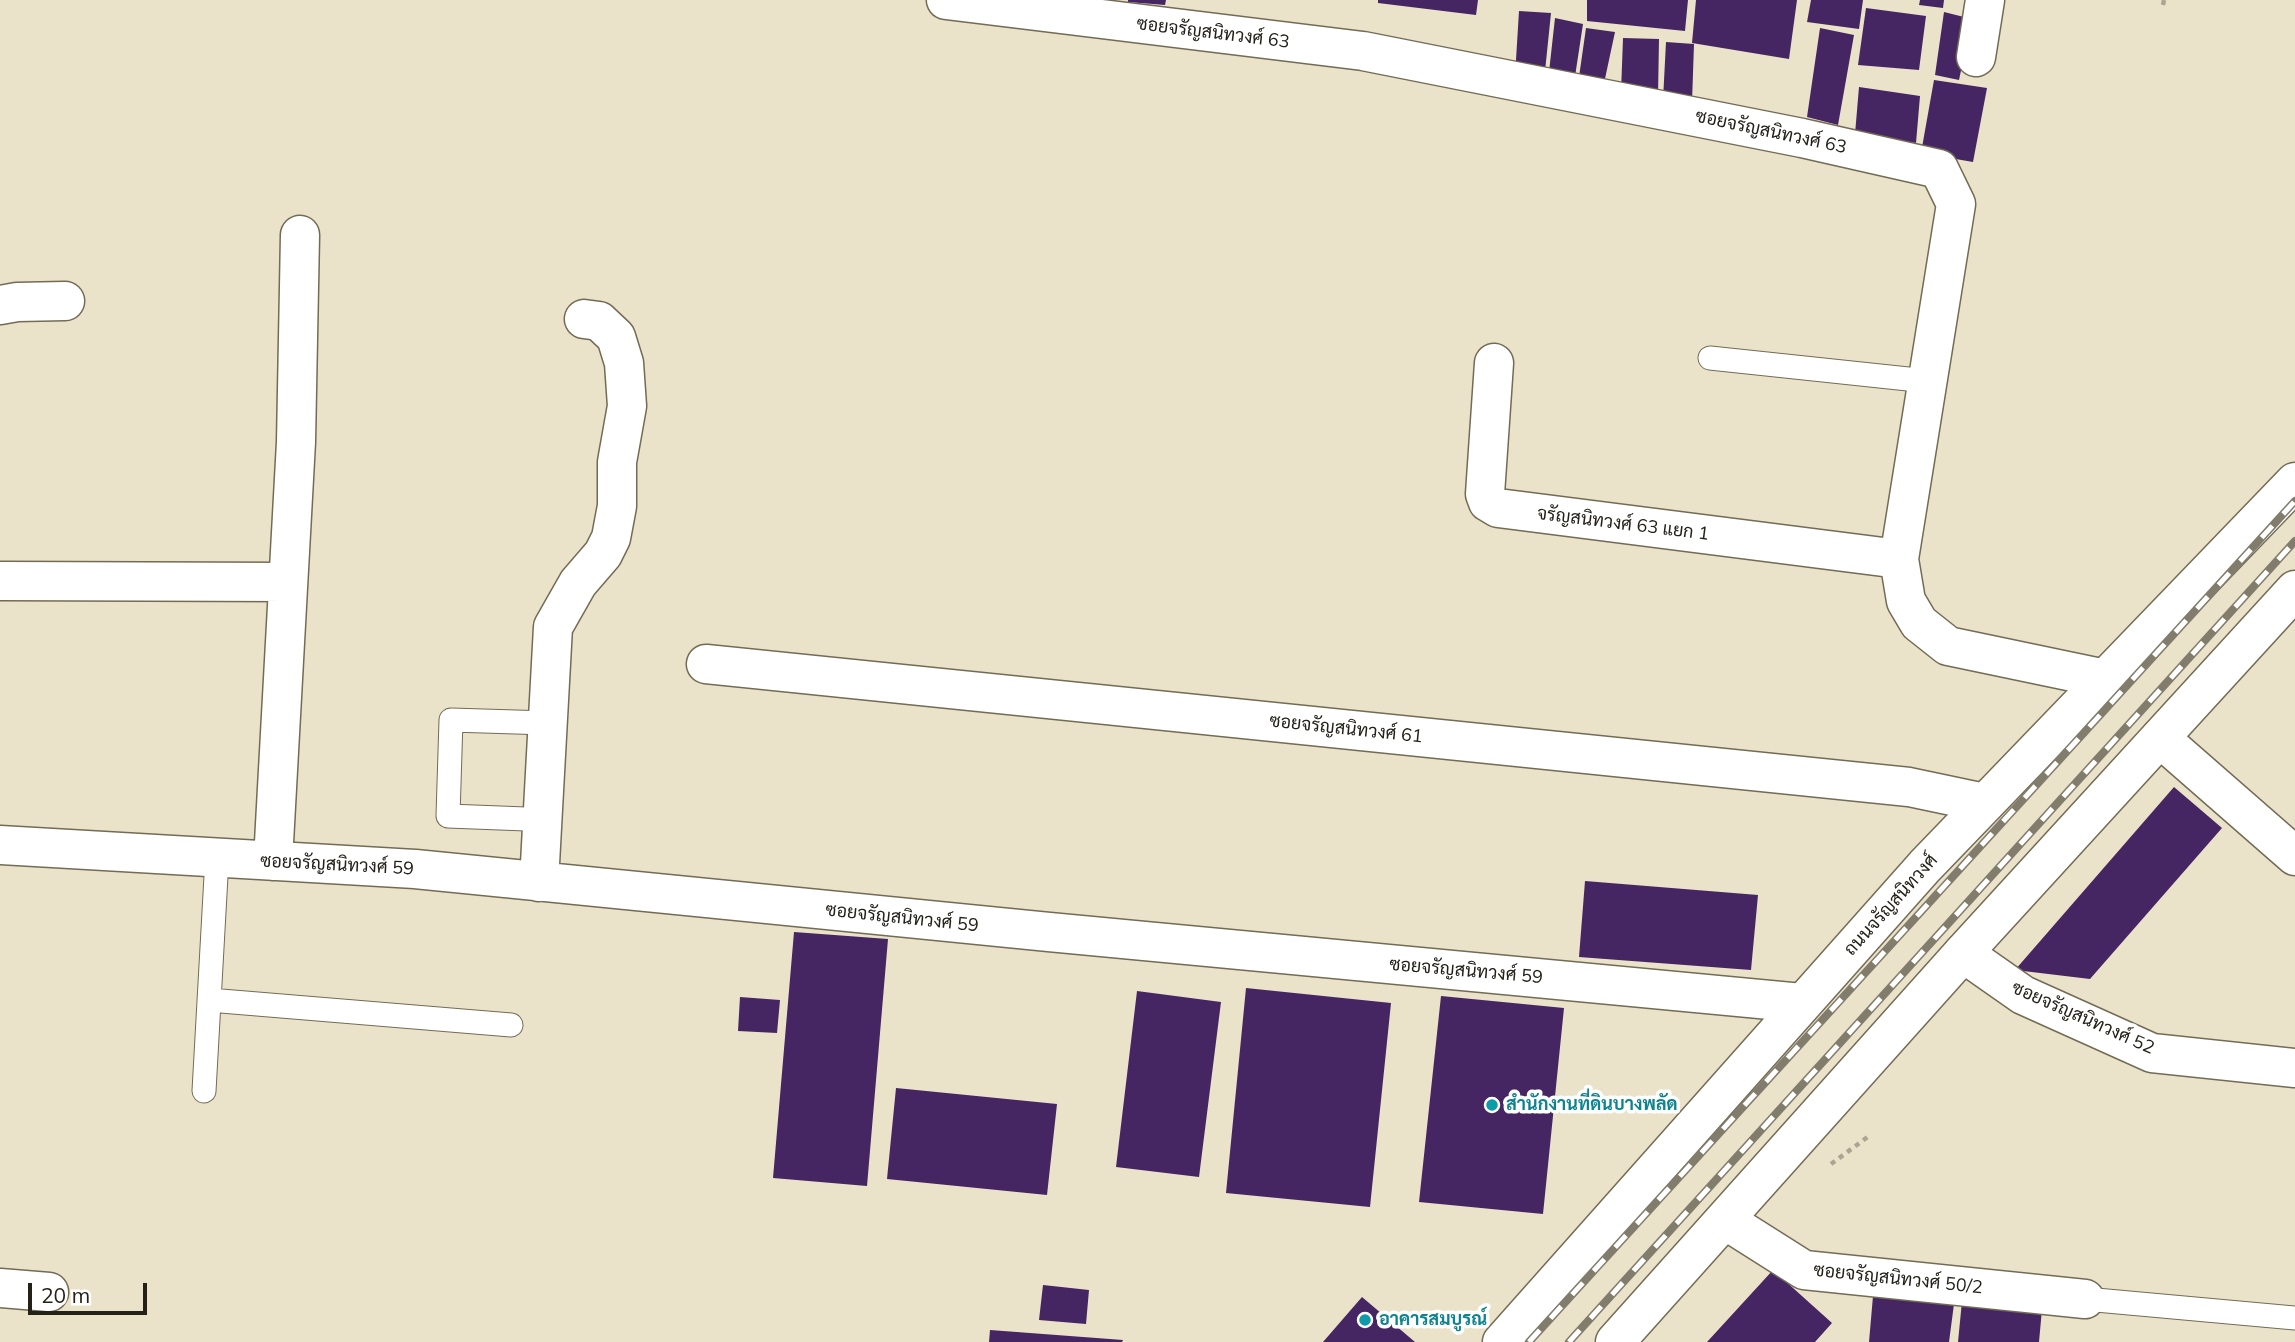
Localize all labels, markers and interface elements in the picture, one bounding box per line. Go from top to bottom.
street label: ซอยจรัญสนิทวงศ์ 63 [1135,13,1291,53]
street label: ซอยจรัญสนิทวงศ์ 63 [1694,105,1848,159]
street label: จรัญสนิทวงศ์ 63 แยก 1 [1536,503,1710,545]
street label: ซอยจรัญสนิทวงศ์ 61 [1268,710,1424,748]
street label: ซอยจรัญสนิทวงศ์ 59 [260,850,414,880]
street label: ถนนจรัญสนิทวงศ์ [1840,850,1942,960]
street label: ซอยจรัญสนิทวงศ์ 59 [824,899,980,937]
street label: ซอยจรัญสนิทวงศ์ 59 [1388,954,1544,988]
street label: ซอยจรัญสนิทวงศ์ 52 [2008,977,2158,1059]
place label: สำนักงานที่ดินบางพลัด [1506,1094,1678,1116]
marker: สำนักงานที่ดินบางพลัด [1484,1097,1500,1113]
street label: ซอยจรัญสนิทวงศ์ 50/2 [1812,1259,1984,1299]
scale bar [32,1268,150,1312]
text: 20 m [41,1282,90,1308]
place label: อาคารสมบูรณ์ [1379,1309,1487,1331]
marker: อาคารสมบูรณ์ [1357,1312,1373,1328]

